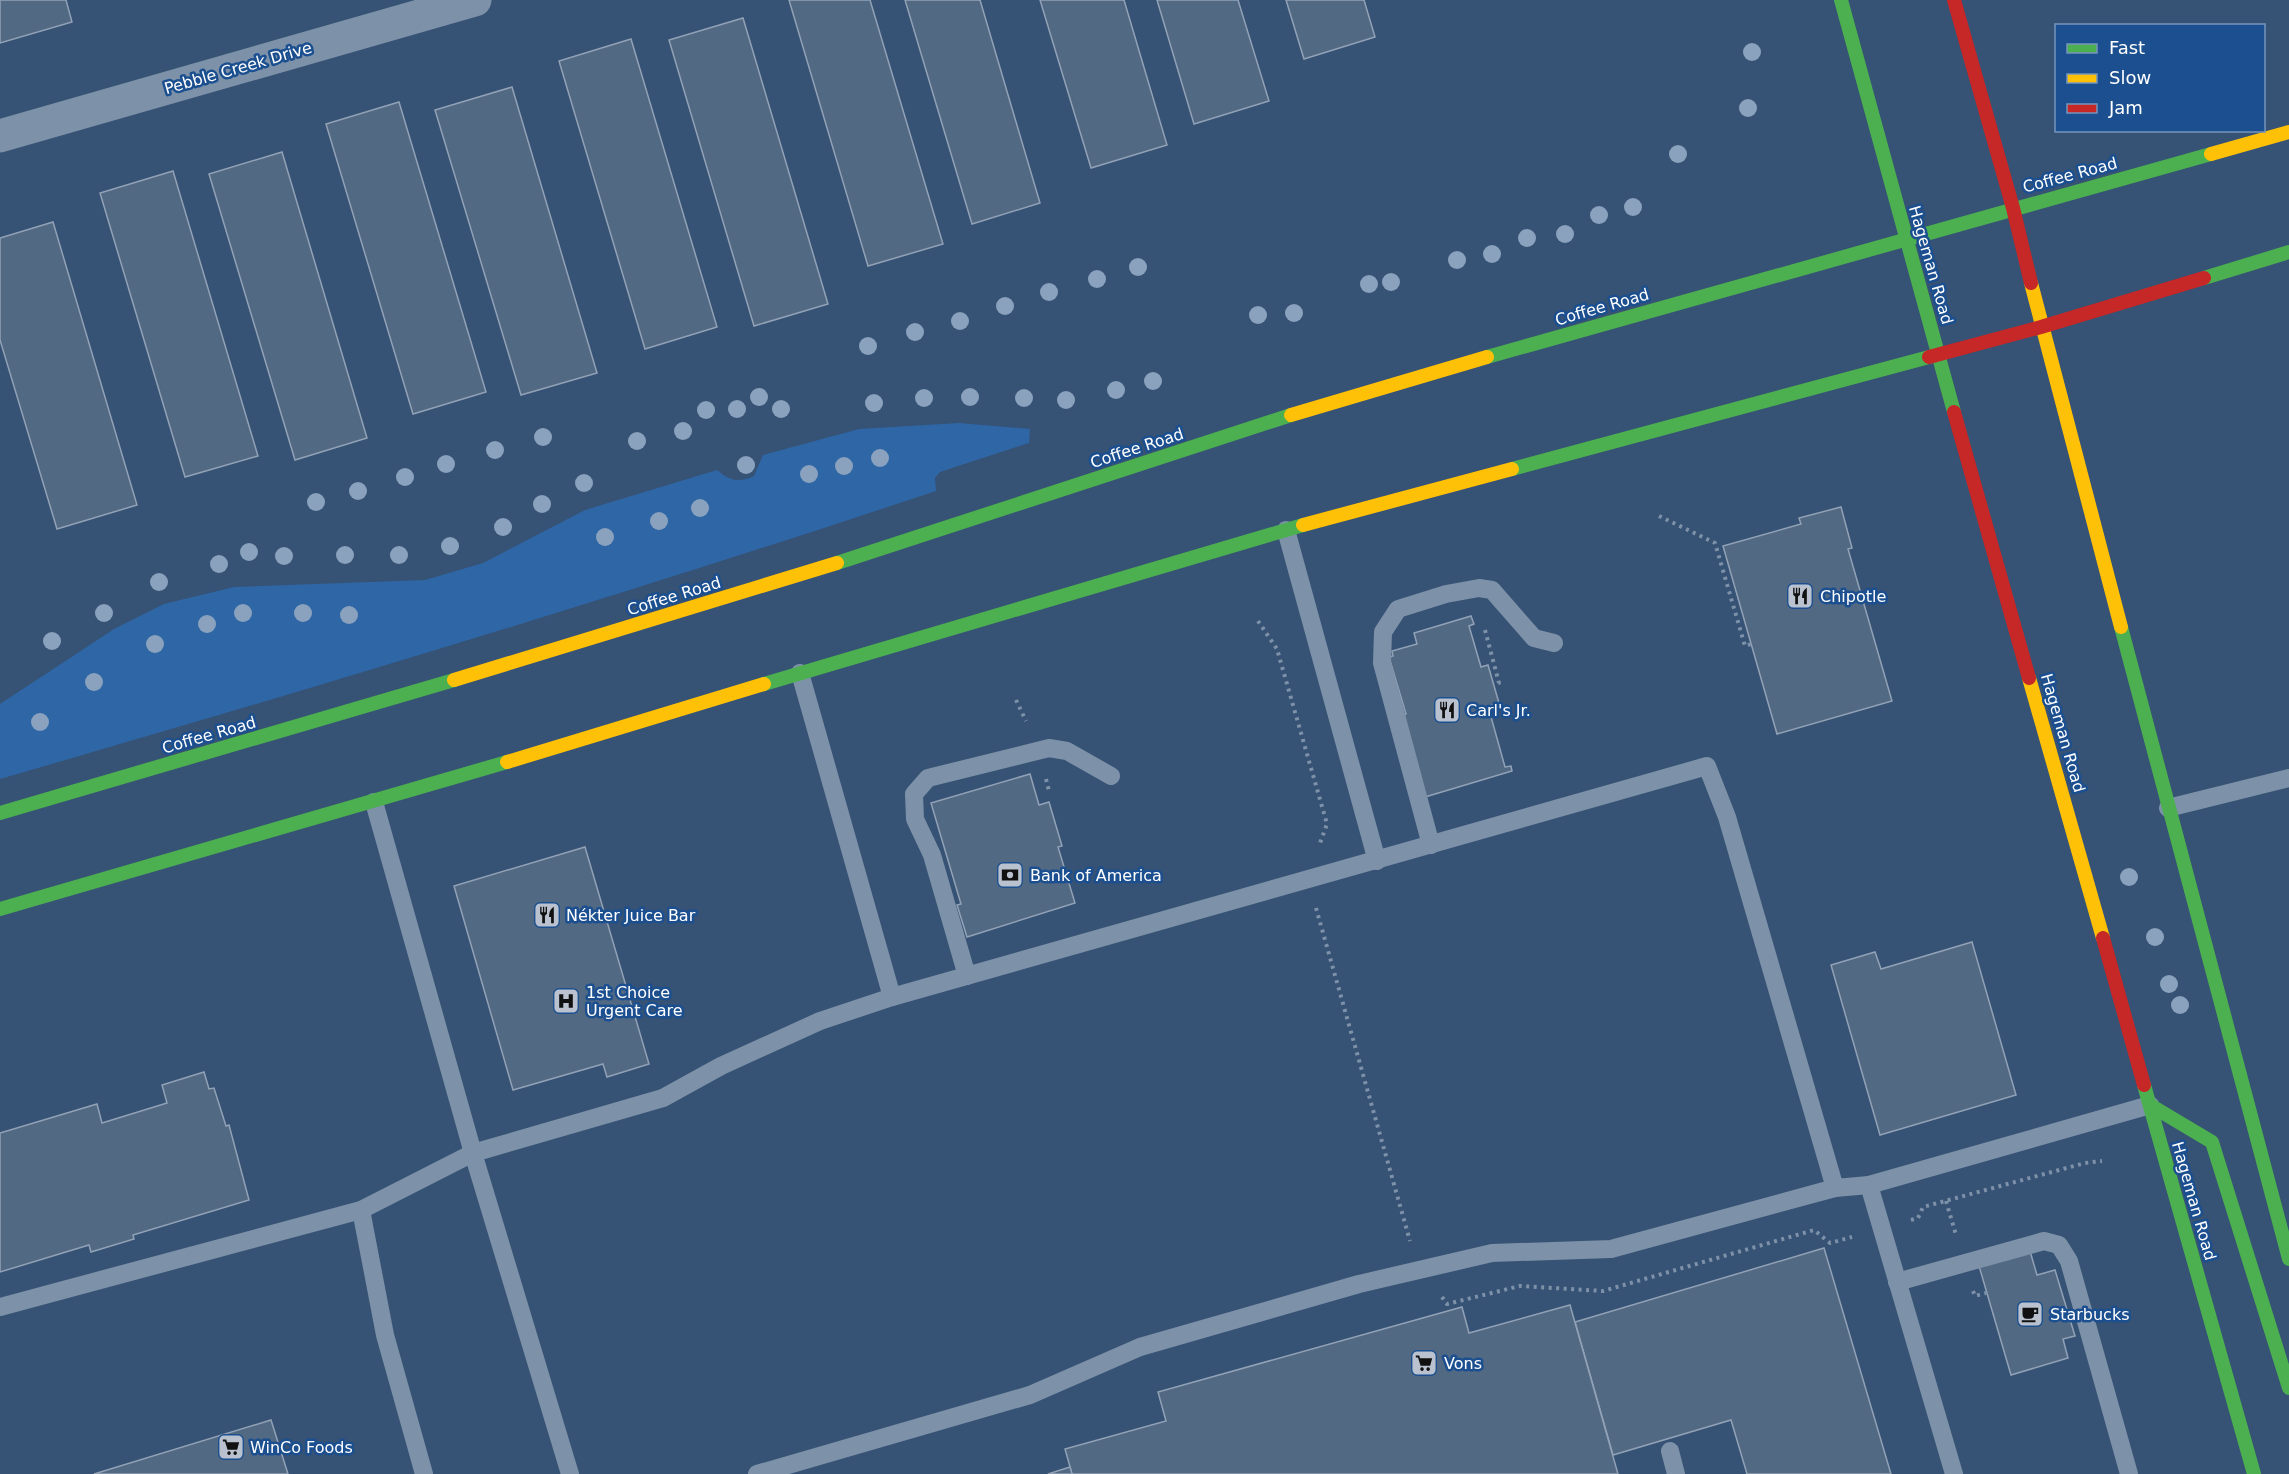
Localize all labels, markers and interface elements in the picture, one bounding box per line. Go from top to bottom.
legend [2055,24,2265,132]
text: Fast [2109,37,2145,58]
street label: Pebble Creek Drive [162,38,314,98]
text: Slow [2109,67,2151,88]
text: Jam [2108,97,2143,118]
street label: Coffee Road [2021,153,2119,197]
street label: Hageman Road [1905,203,1957,327]
street label: Coffee Road [1553,285,1651,329]
street label: Coffee Road [1088,424,1186,472]
street label: Coffee Road [625,573,723,619]
restaurant icon: Chipotle [1785,581,1815,611]
place label: Chipotle [1820,587,1886,606]
street label: Hageman Road [2037,671,2089,795]
restaurant icon: Carl's Jr. [1432,695,1462,725]
place label: Carl's Jr. [1466,701,1531,720]
street label: Coffee Road [160,713,258,757]
bank icon: Bank of America [995,860,1025,890]
place label: Bank of America [1030,866,1162,885]
restaurant icon: Nékter Juice Bar [532,900,562,930]
place label: Nékter Juice Bar [566,906,696,925]
place label: 1st Choice Urgent Care [586,983,683,1020]
hospital icon: 1st Choice Urgent Care [551,986,581,1016]
street label: Hageman Road [2168,1139,2220,1263]
cafe icon: Starbucks [2015,1299,2045,1329]
place label: Starbucks [2050,1305,2130,1324]
supermarket icon: Vons [1409,1348,1439,1378]
place label: Vons [1444,1354,1482,1373]
supermarket icon: WinCo Foods [216,1432,246,1462]
place label: WinCo Foods [250,1438,353,1457]

